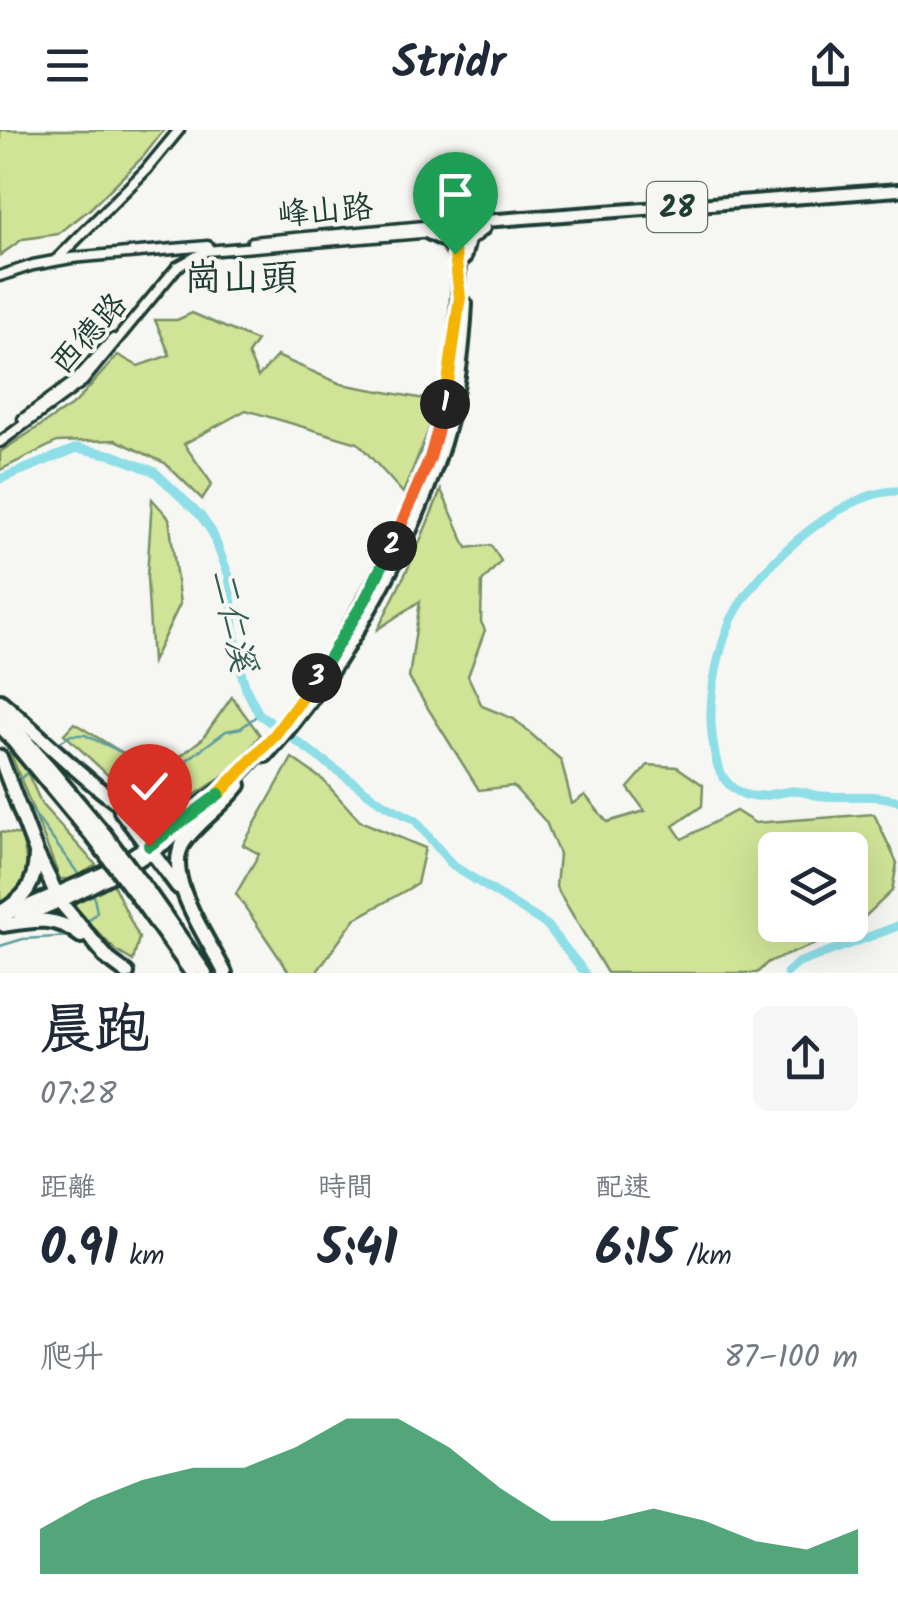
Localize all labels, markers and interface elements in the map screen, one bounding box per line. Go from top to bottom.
text: Stridr [392,29,506,101]
icon: menu [40,38,95,93]
icon: share [803,38,858,93]
pin [413,152,498,255]
icon: arrive [428,167,483,222]
road number: 28 [647,182,707,232]
street label: 峰山路 [275,183,375,242]
district label: 崗山頭 [184,250,298,310]
street label: 西德路 [39,282,141,387]
pin: 1 [420,379,470,429]
text: 1 [441,381,449,426]
pin: 2 [367,521,417,571]
text: 2 [384,523,400,568]
water label: 二仁溪 [193,563,270,680]
pin: 3 [292,653,342,703]
text: 3 [309,655,325,700]
pin [107,744,192,847]
icon: check [122,759,177,814]
map controls [758,832,868,942]
button: layers [758,832,868,942]
text: 晨跑 [40,989,150,1076]
button: share [753,1006,858,1111]
text: 07:28 [40,1070,116,1121]
text: 距離 [40,1166,96,1211]
text: 時間 [318,1166,374,1211]
text: 配速 [595,1166,651,1211]
text: 0.91 [40,1211,118,1291]
text: 5:41 [318,1211,398,1291]
text: 6:15 [595,1211,675,1291]
text: km [118,1234,165,1279]
text: /km [675,1234,732,1279]
text: 爬升 [40,1333,104,1384]
text: 87–100 m [724,1333,858,1384]

